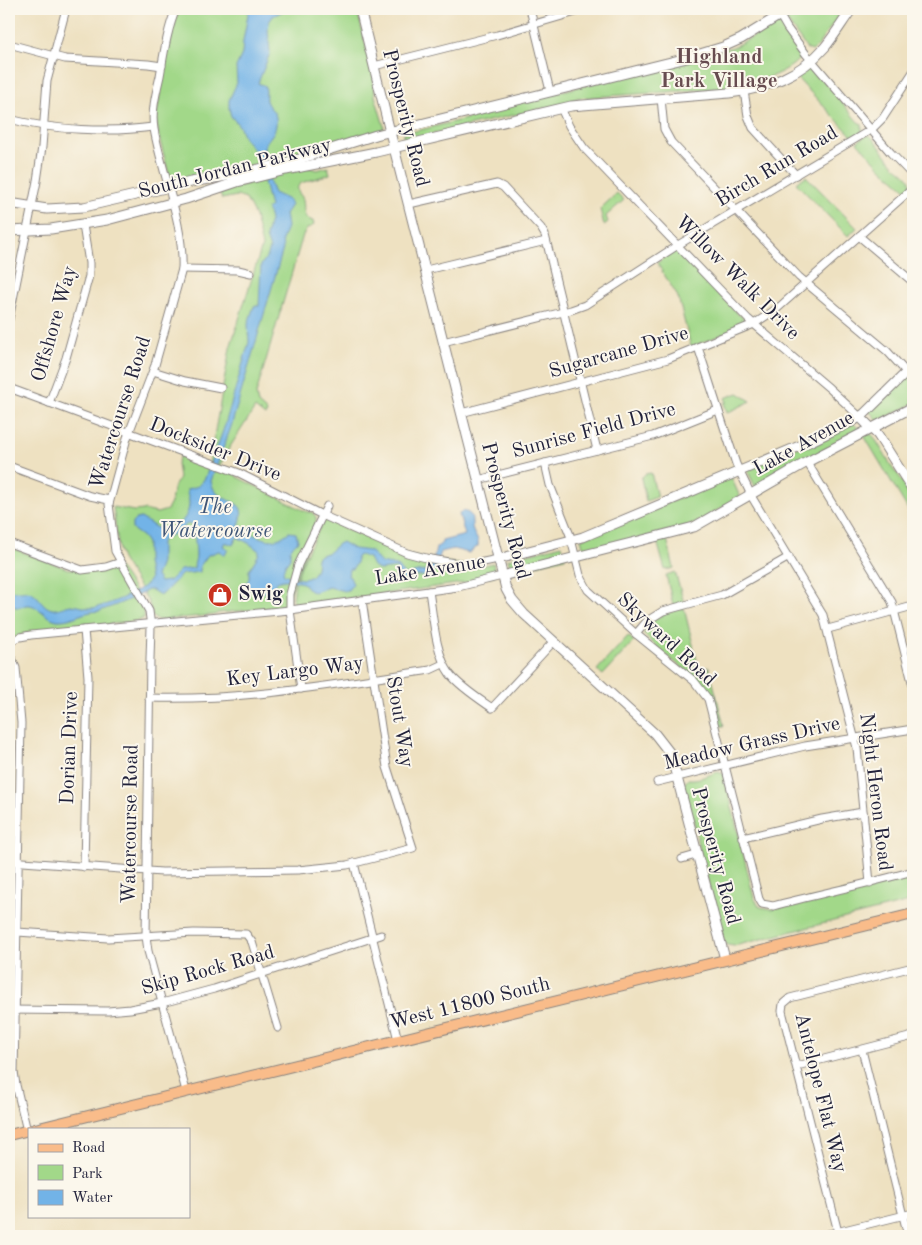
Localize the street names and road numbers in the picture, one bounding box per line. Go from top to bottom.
street label: Prosperity Road [378,47,432,189]
street label: Birch Run Road [712,123,842,211]
street label: South Jordan Parkway [136,135,334,203]
street label: Willow Walk Drive [671,212,803,344]
street label: Offshore Way [29,263,81,384]
street label: Sugarcane Drive [547,324,691,382]
street label: Watercourse Road [87,334,155,492]
street label: Sunrise Field Drive [510,400,678,462]
street label: Lake Avenue [750,408,858,480]
street label: Docksider Drive [146,414,284,486]
street label: Prosperity Road [477,440,533,582]
street label: Lake Avenue [373,552,487,590]
street label: Skyward Road [613,589,719,691]
street label: Key Largo Way [225,654,365,690]
street label: Stout Way [382,675,416,770]
street label: Dorian Drive [58,691,82,805]
street label: Night Heron Road [855,712,895,872]
street label: Meadow Grass Drive [662,714,842,774]
street label: Watercourse Road [120,744,142,904]
street label: Prosperity Road [687,785,743,927]
street label: Skip Rock Road [139,942,277,1000]
street label: West 11800 South [388,974,552,1034]
street label: Antelope Flat Way [790,1011,850,1175]

